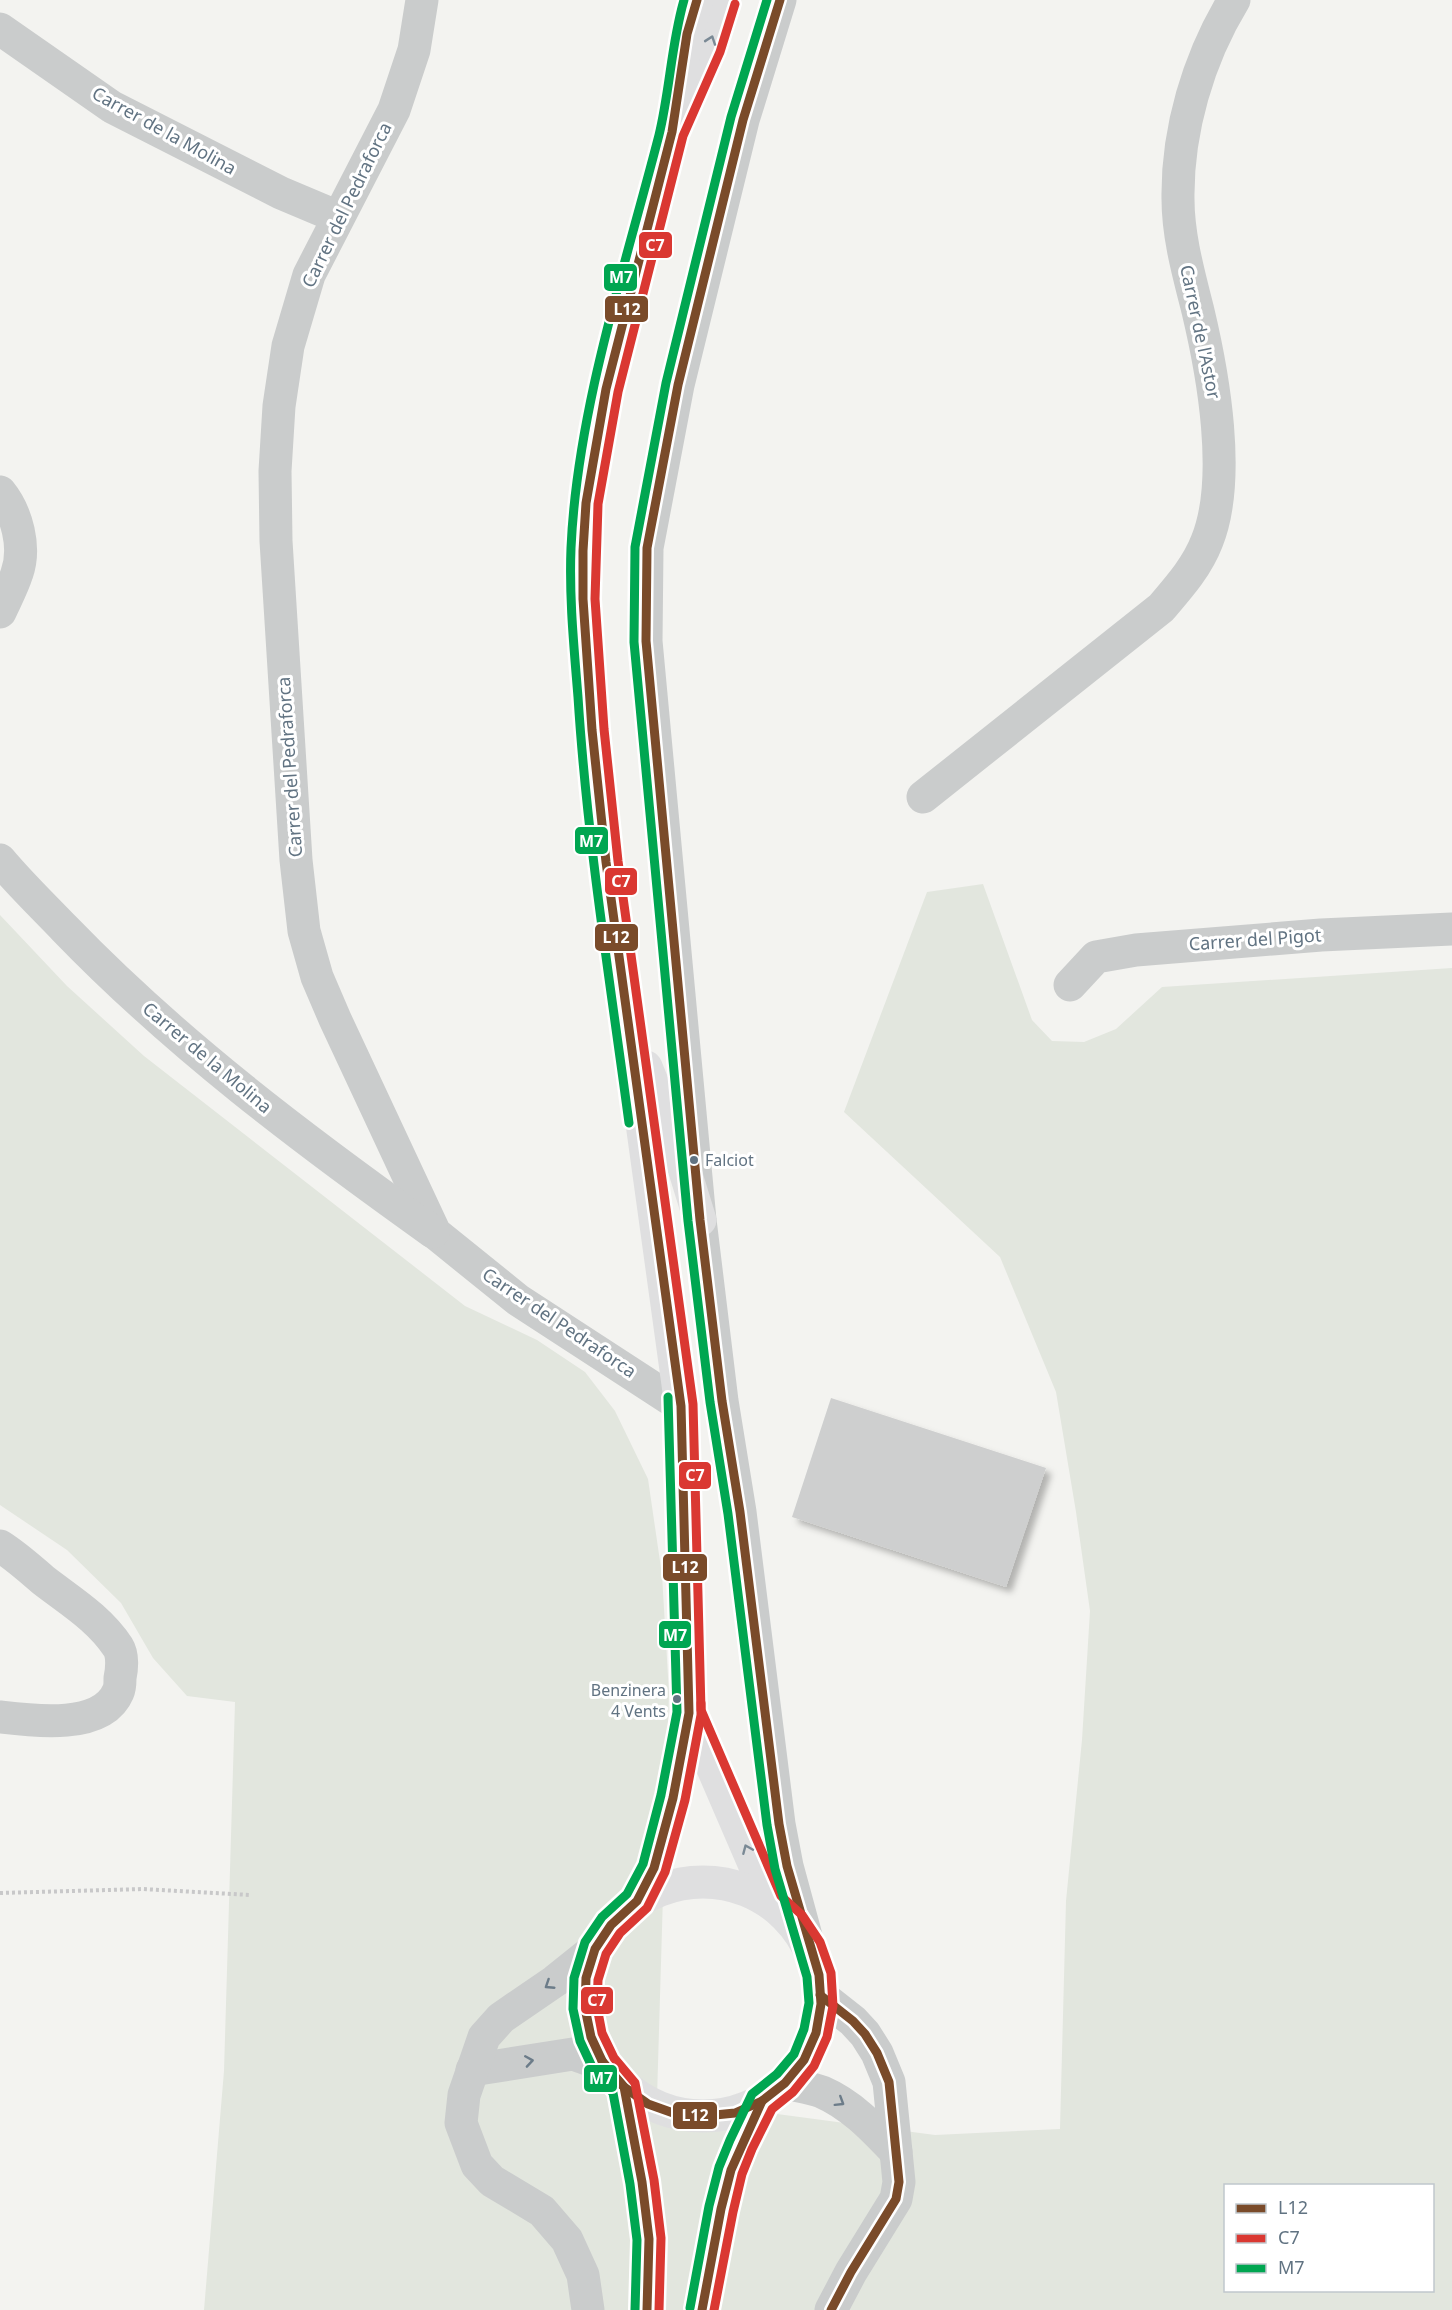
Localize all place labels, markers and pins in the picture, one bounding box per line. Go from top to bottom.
place label: Falciot [705,1149,754,1171]
marker: Falciot [688,1154,700,1166]
place label: Benzinera 4 Vents [591,1679,666,1722]
marker: Benzinera 4 Vents [671,1693,683,1705]

